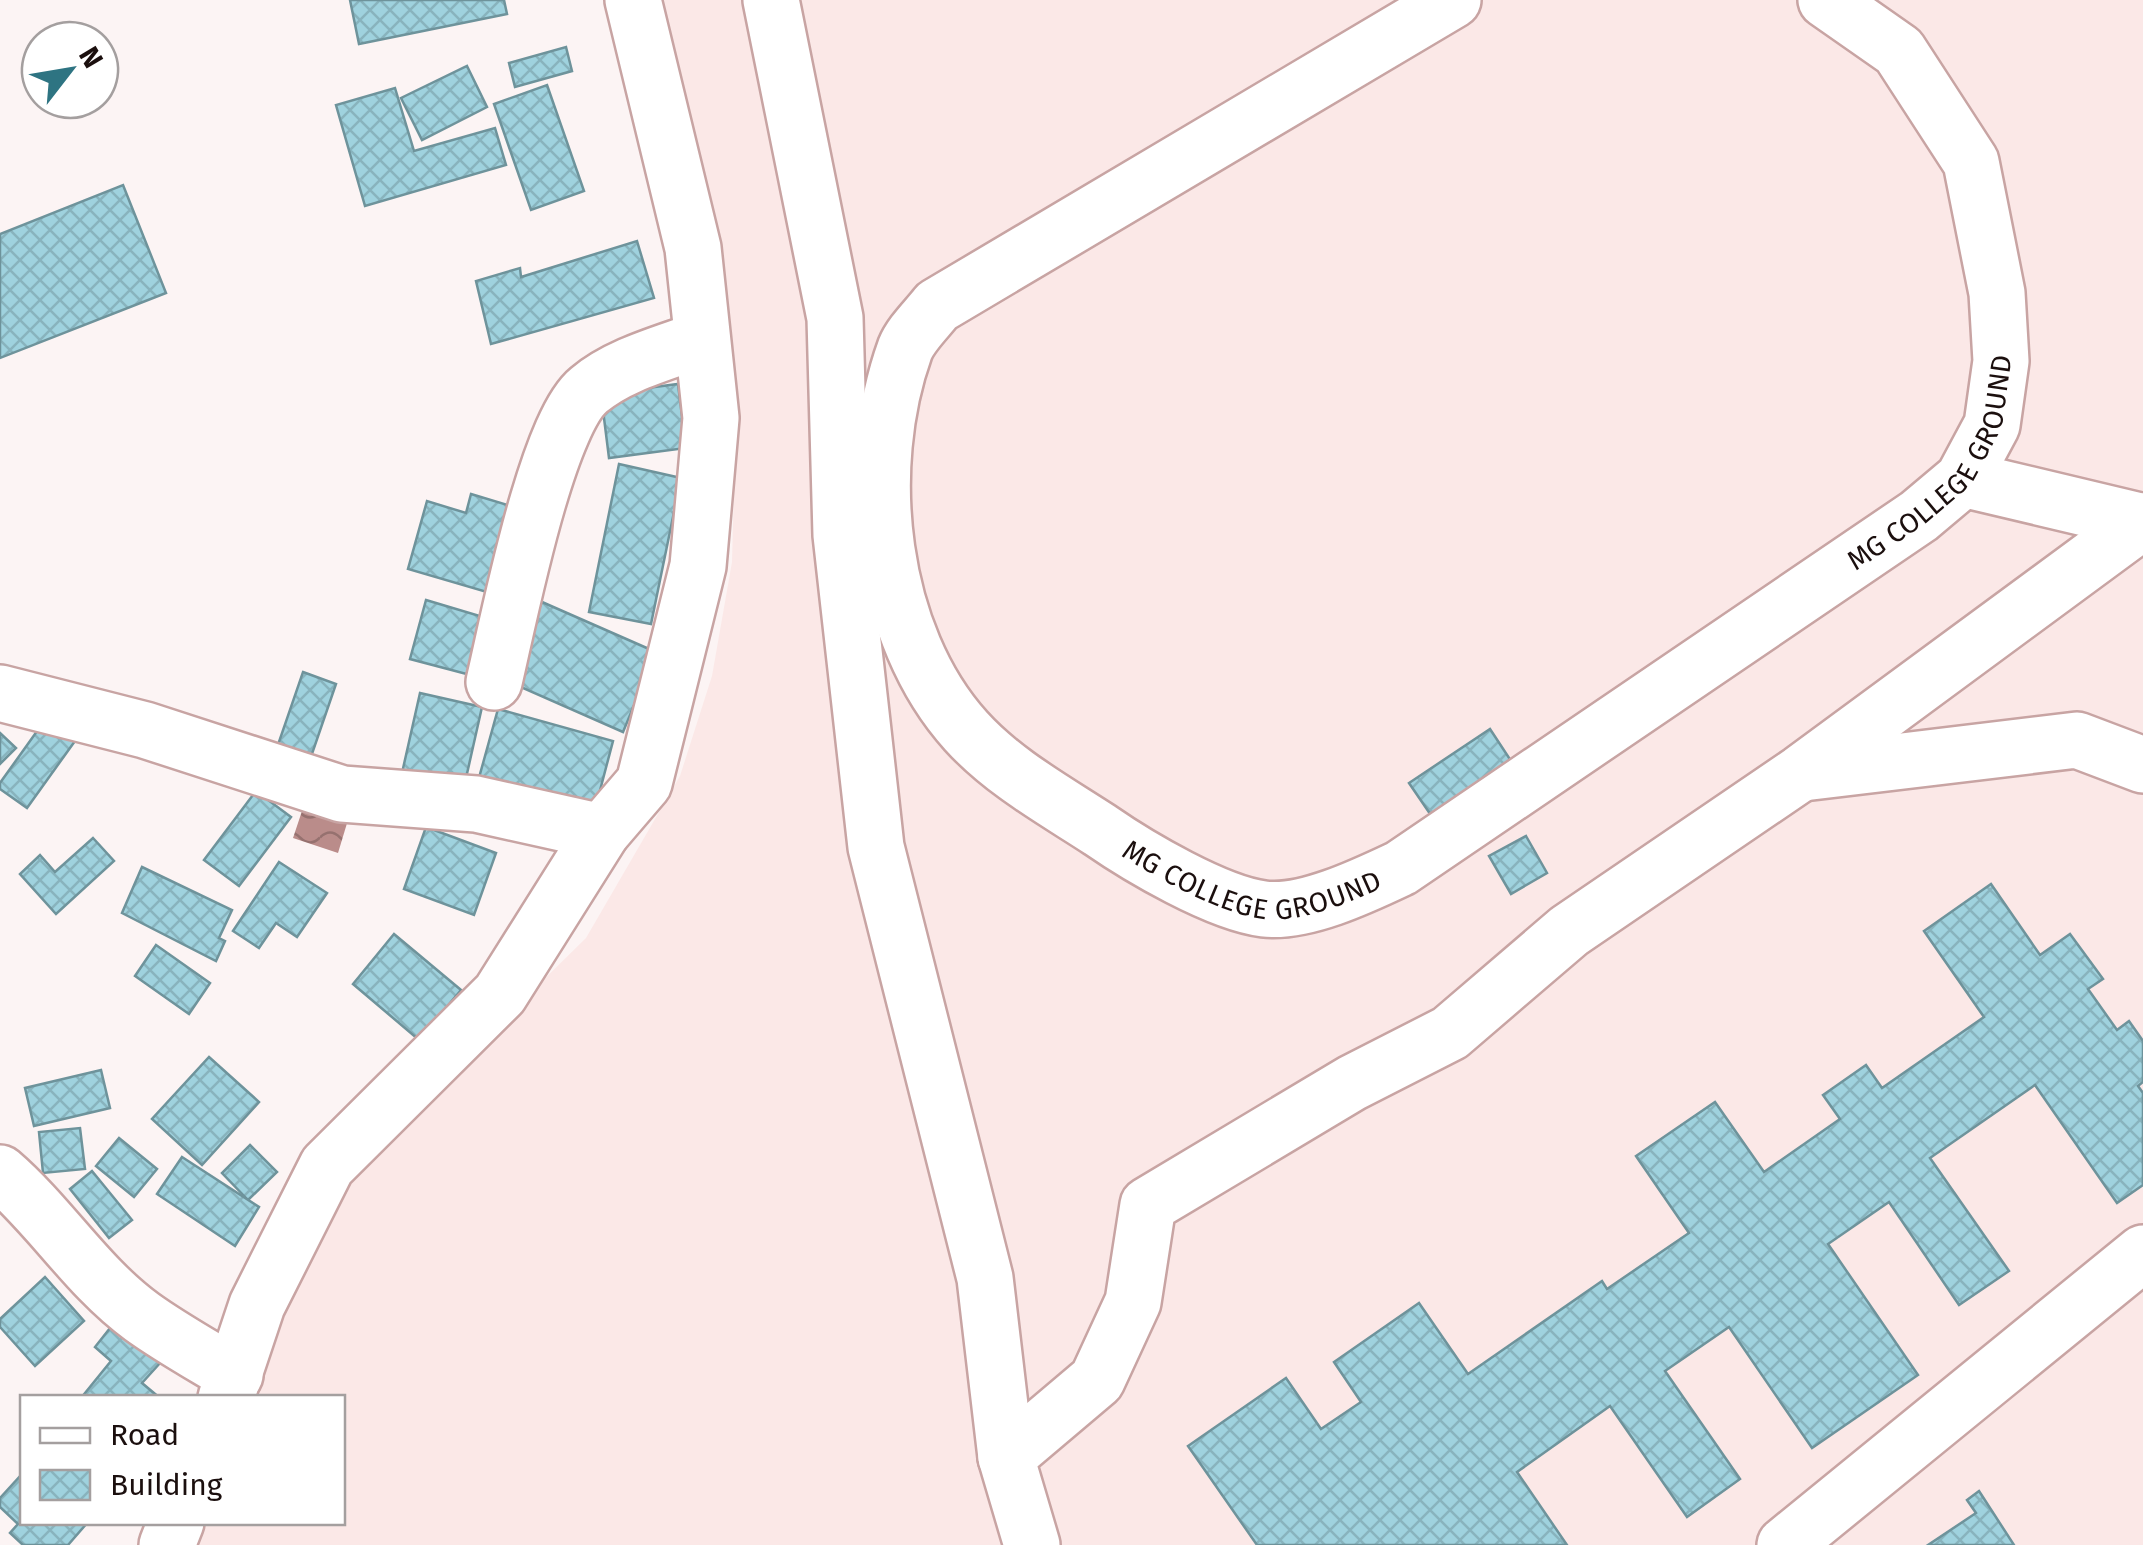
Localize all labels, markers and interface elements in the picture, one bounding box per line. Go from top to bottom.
north arrow [20,20,120,120]
text: N [72,41,110,74]
street label: MG COLLEGE GROUND [1841,353,2018,577]
street label: MG COLLEGE GROUND [1117,833,1386,926]
legend [20,1395,345,1525]
text: Road [110,1417,179,1453]
text: Building [110,1467,223,1503]

